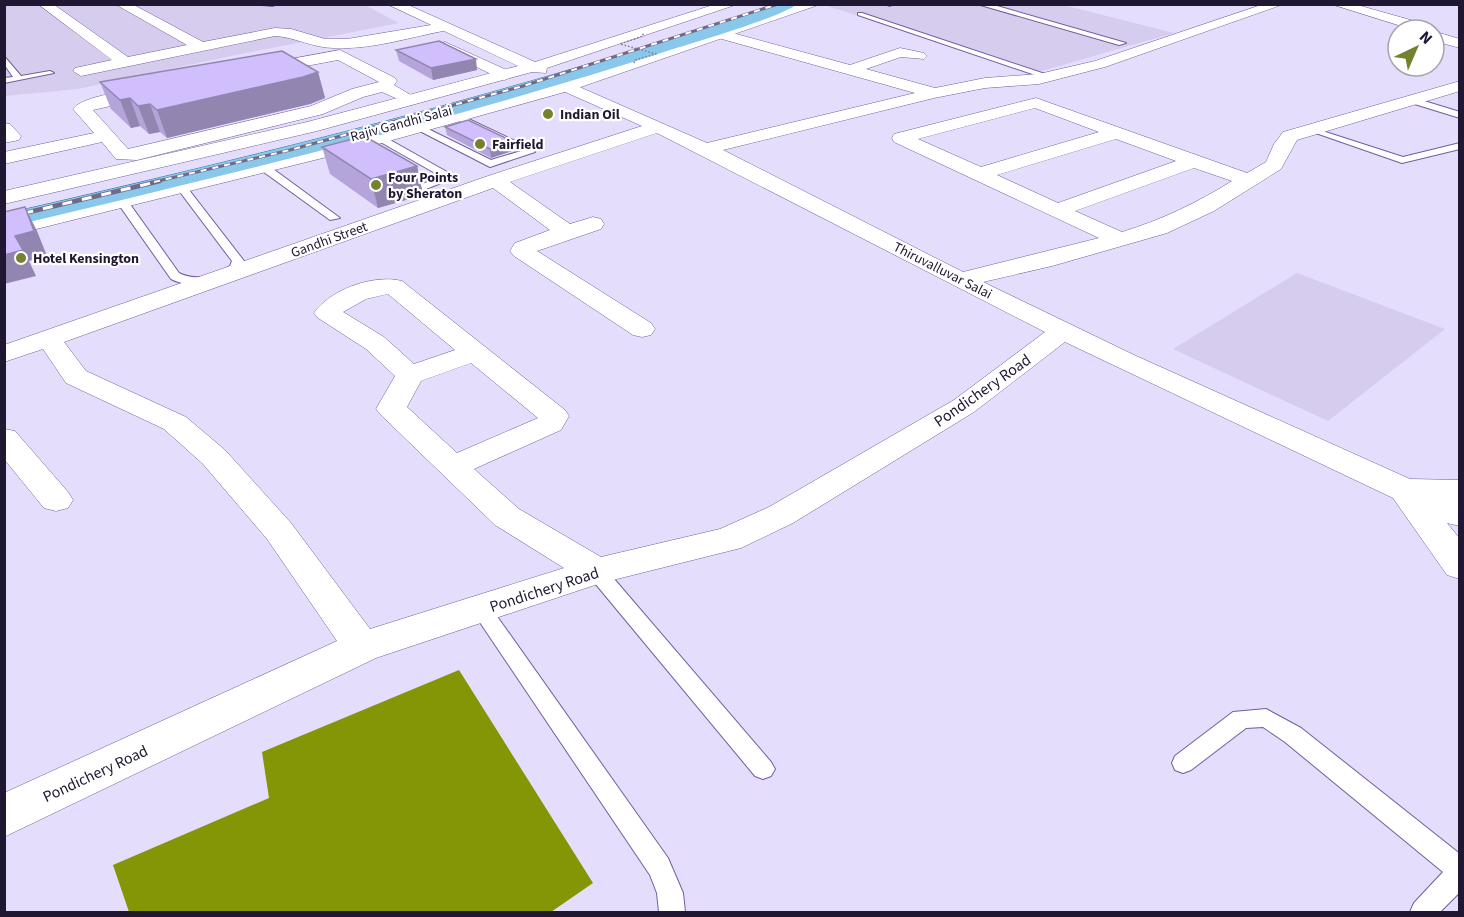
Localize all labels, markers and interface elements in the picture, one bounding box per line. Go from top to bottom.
north arrow [1386,18,1446,78]
text: N [1414,26,1437,50]
street label: Rajiv Gandhi Salai [348,101,454,147]
place label: Indian Oil [560,105,620,125]
marker: Indian Oil [541,107,555,121]
place label: Fairfield [492,135,544,155]
marker: Fairfield [473,137,487,151]
place label: Four Points by Sheraton [388,168,462,204]
marker: Four Points by Sheraton [369,178,383,192]
street label: Gandhi Street [288,217,371,263]
street label: Thiruvalluvar Salai [890,237,996,304]
place label: Hotel Kensington [33,249,139,269]
marker: Hotel Kensington [14,251,28,265]
street label: Pondichery Road [930,349,1036,432]
street label: Pondichery Road [487,562,602,618]
street label: Pondichery Road [39,740,152,808]

